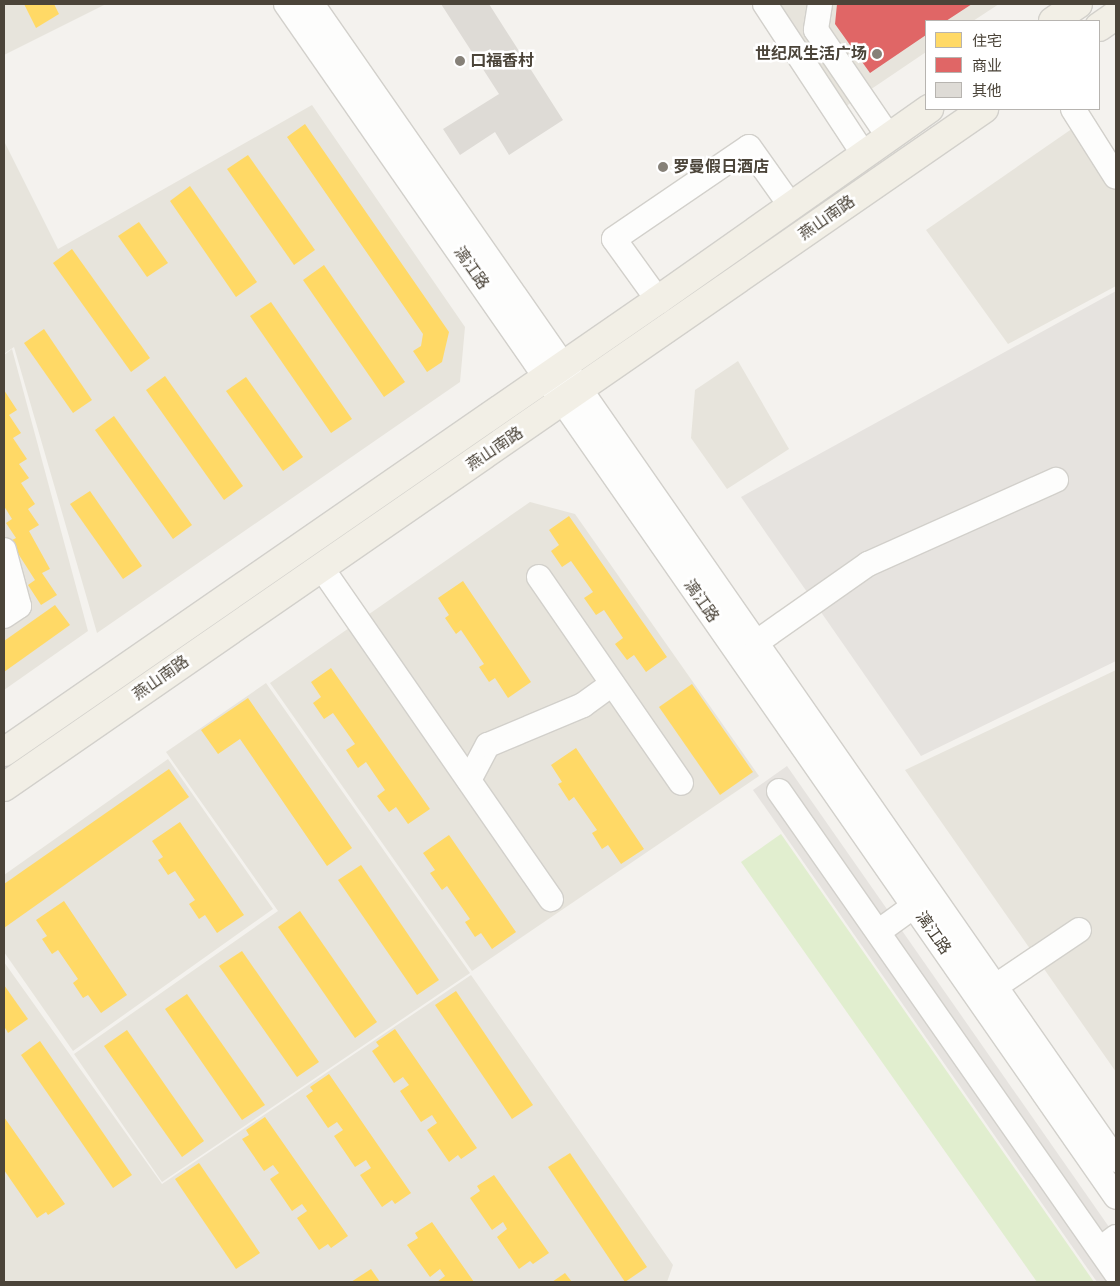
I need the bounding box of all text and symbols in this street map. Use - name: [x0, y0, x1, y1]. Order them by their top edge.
- legend: [925, 20, 1100, 110]
- text: 住宅: [972, 32, 1002, 50]
- place label: 世纪风生活广场: [755, 44, 867, 64]
- marker: 世纪风生活广场: [871, 48, 883, 60]
- place label: 口福香村: [470, 51, 534, 71]
- marker: 口福香村: [454, 55, 466, 67]
- text: 商业: [972, 57, 1002, 75]
- text: 其他: [972, 82, 1002, 100]
- place label: 罗曼假日酒店: [673, 157, 769, 177]
- marker: 罗曼假日酒店: [657, 161, 669, 173]
- street label: 燕山南路: [795, 192, 859, 244]
- street label: 漓江路: [449, 243, 493, 293]
- street label: 燕山南路: [463, 423, 527, 475]
- street label: 漓江路: [679, 576, 723, 626]
- street label: 燕山南路: [129, 652, 193, 704]
- street label: 漓江路: [911, 908, 955, 958]

